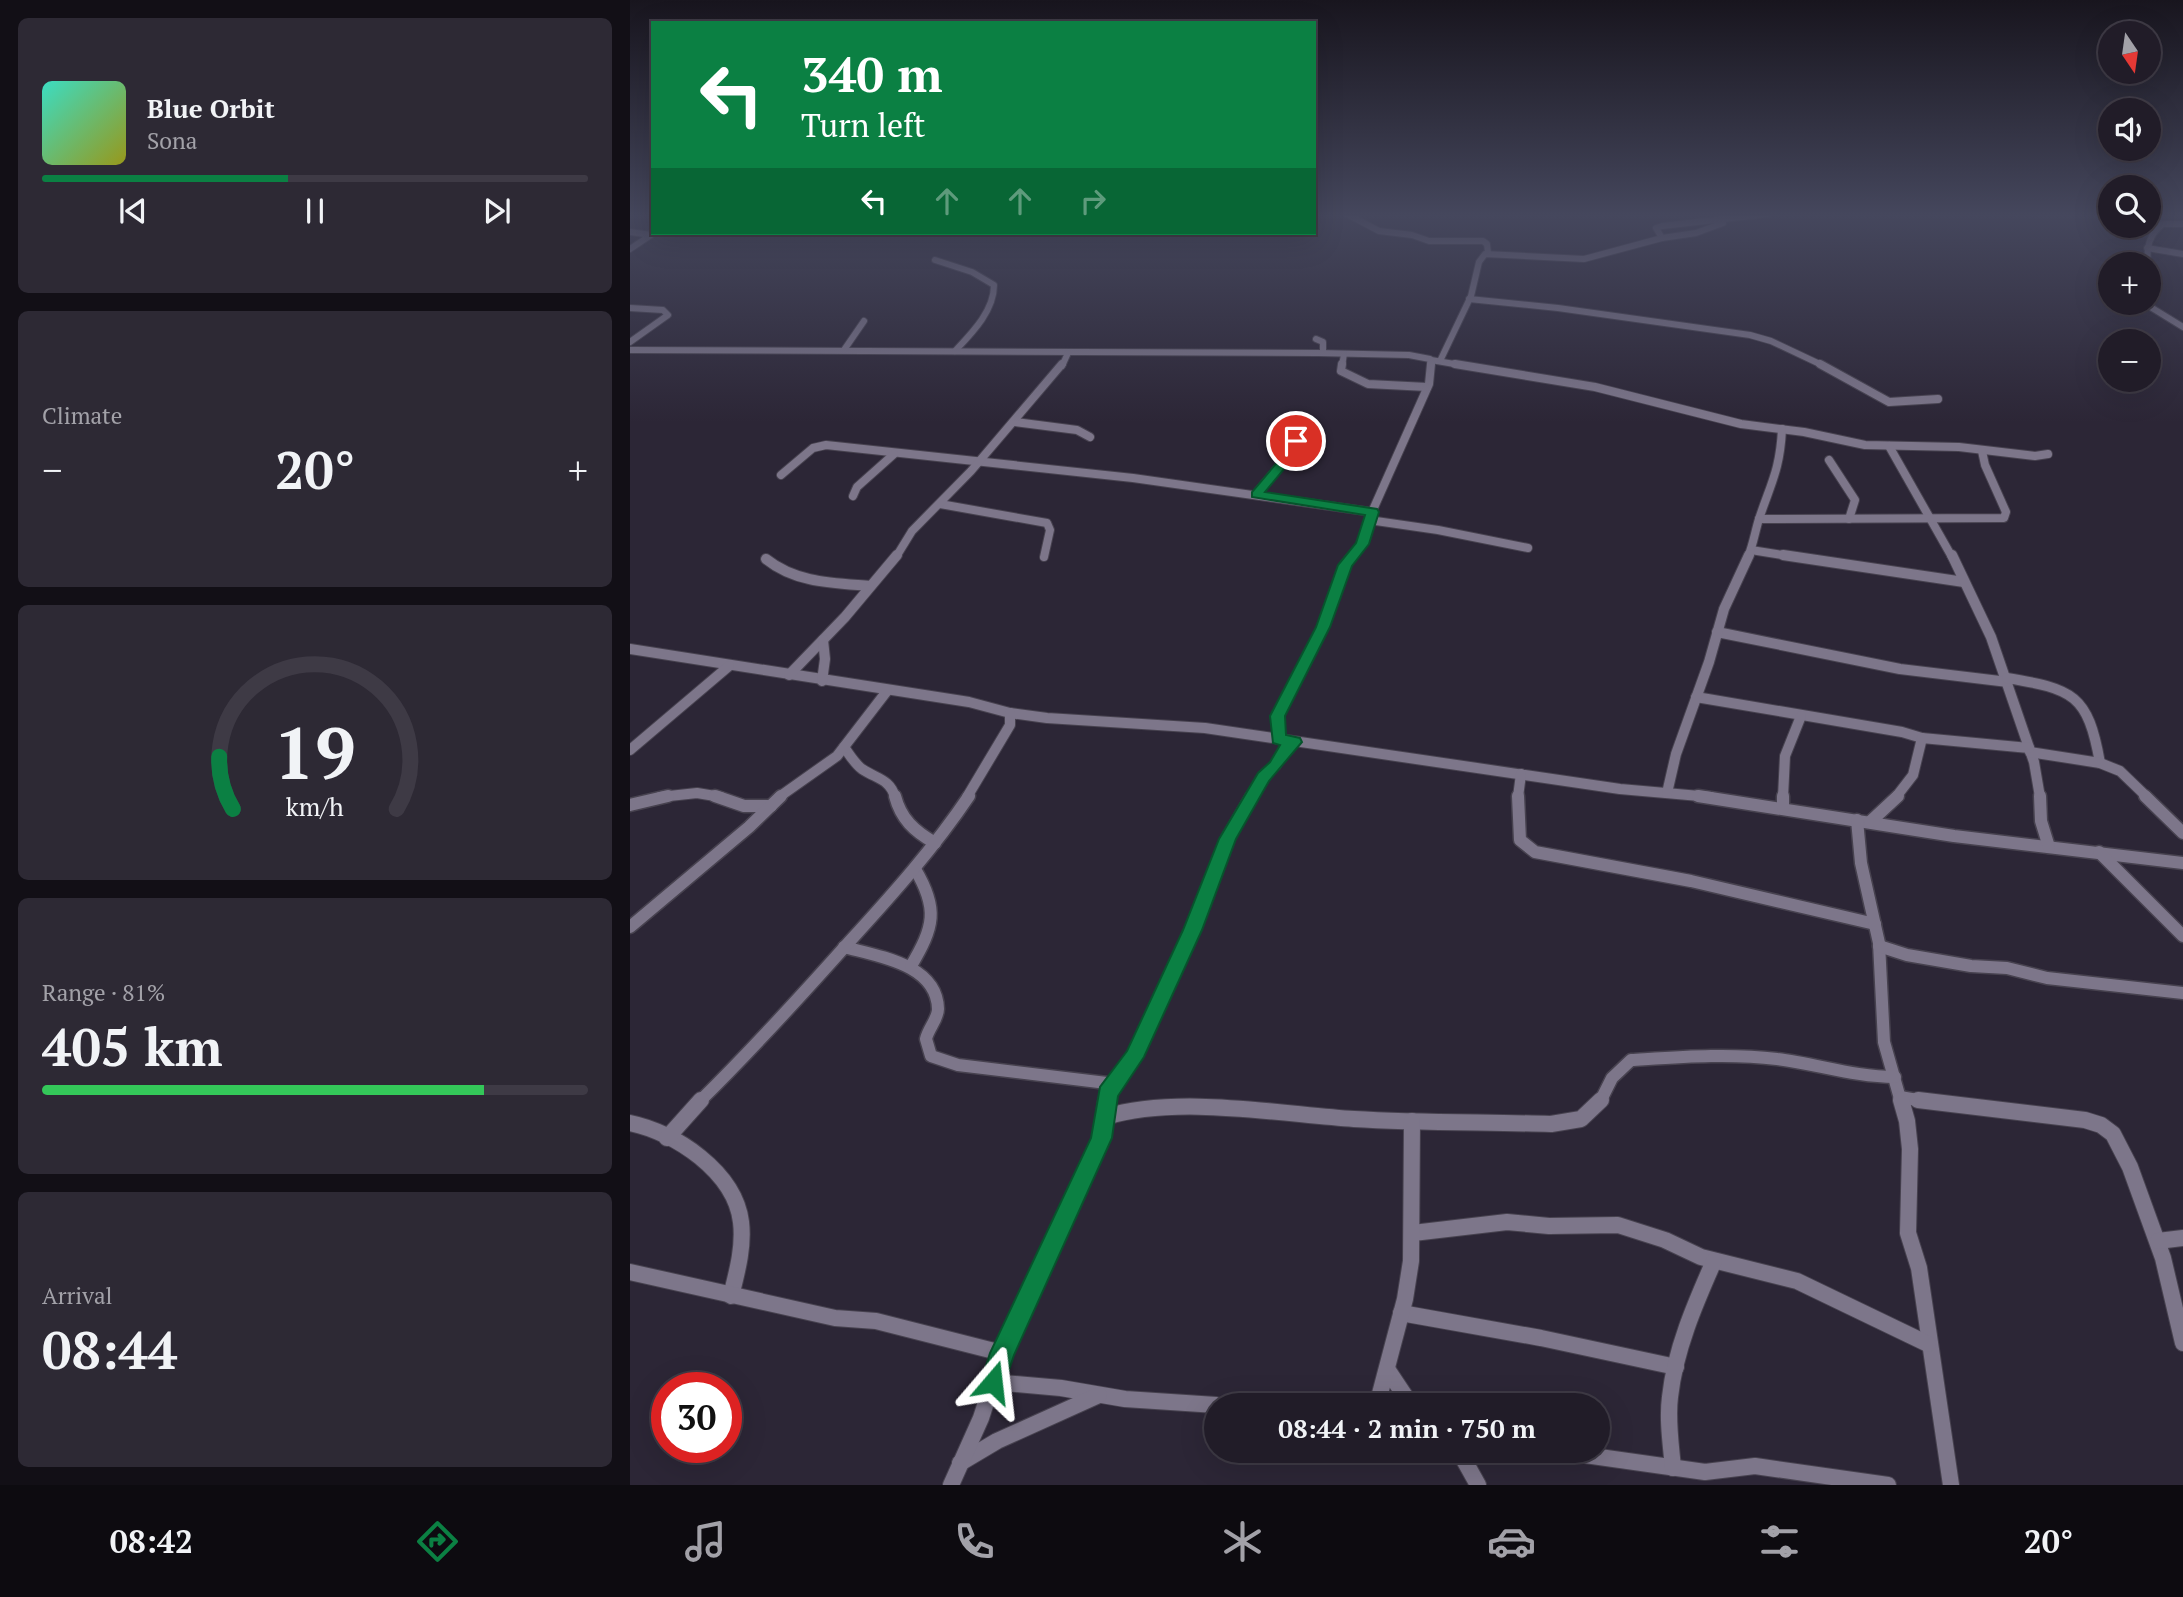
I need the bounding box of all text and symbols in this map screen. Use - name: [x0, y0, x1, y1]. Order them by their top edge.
- north arrow: [2098, 21, 2161, 84]
- map controls: [2098, 21, 2161, 392]
- text: 340 m: [801, 41, 943, 106]
- icon: left: [686, 49, 777, 140]
- text: Blue Orbit: [147, 91, 275, 125]
- button: sound: [2098, 98, 2161, 161]
- text: Turn left: [801, 104, 925, 146]
- text: Sona: [147, 125, 197, 156]
- button: search: [2098, 175, 2161, 238]
- icon: left: [855, 182, 893, 220]
- icon: ahead: [928, 182, 966, 220]
- icon: ahead: [1001, 182, 1039, 220]
- icon: right: [1074, 182, 1112, 220]
- icon: previous: [114, 192, 152, 230]
- icon: pause: [296, 192, 334, 230]
- icon: next: [478, 192, 516, 230]
- button: +: [2098, 252, 2161, 315]
- button: −: [2098, 329, 2161, 392]
- text: Climate: [42, 400, 122, 431]
- pin: [1266, 411, 1326, 471]
- icon: arrive: [1277, 422, 1315, 460]
- text: 20°: [275, 435, 355, 504]
- text: −: [42, 445, 62, 495]
- text: +: [568, 445, 588, 495]
- text: 19: [274, 703, 356, 800]
- text: km/h: [286, 789, 344, 822]
- text: Range · 81%: [42, 977, 165, 1008]
- text: 405 km: [42, 1012, 223, 1081]
- text: Arrival: [42, 1280, 113, 1311]
- text: 08:44: [42, 1315, 177, 1384]
- position arrow: [956, 1345, 1030, 1419]
- speed limit sign: 30: [651, 1372, 742, 1463]
- text: 08:44 · 2 min · 750 m: [1278, 1411, 1536, 1445]
- icon: directions: [413, 1517, 462, 1566]
- icon: music: [681, 1517, 730, 1566]
- icon: phone: [950, 1517, 999, 1566]
- icon: climate: [1218, 1517, 1267, 1566]
- icon: car: [1487, 1517, 1536, 1566]
- icon: filters: [1755, 1517, 1804, 1566]
- text: 08:42: [110, 1520, 193, 1562]
- text: 20°: [2024, 1520, 2073, 1562]

